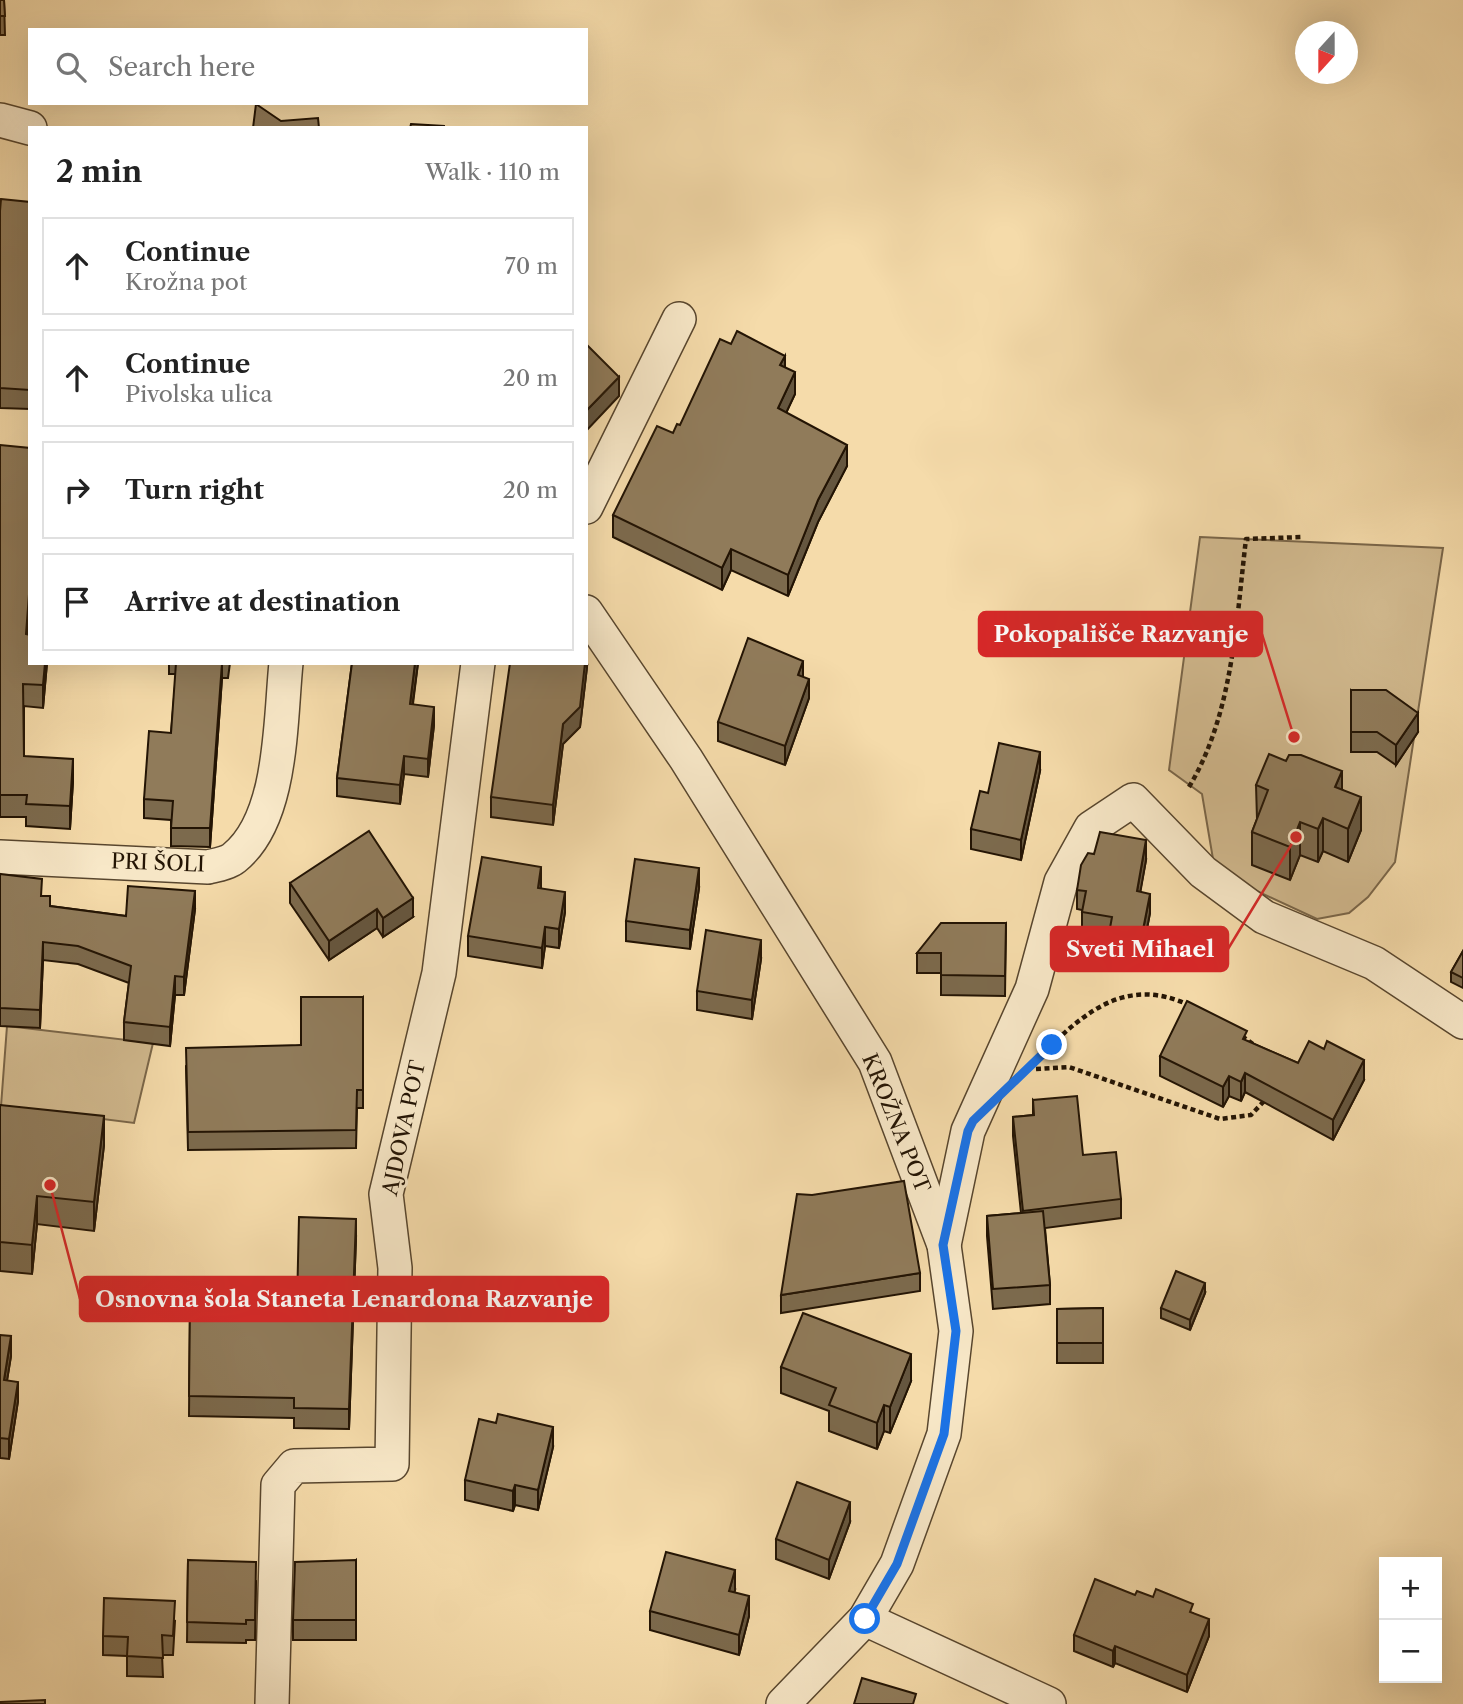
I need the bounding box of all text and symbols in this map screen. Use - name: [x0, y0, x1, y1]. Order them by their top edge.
- north arrow: [1295, 21, 1358, 84]
- search box: [28, 28, 588, 105]
- icon: search: [52, 48, 90, 86]
- text: Search here: [108, 51, 255, 83]
- text: 2 min: [56, 153, 142, 190]
- text: Walk · 110 m: [425, 158, 560, 186]
- text: Continue: [125, 236, 250, 268]
- icon: ahead: [58, 247, 96, 285]
- text: 70 m: [505, 252, 558, 280]
- text: Krožna pot: [125, 268, 247, 296]
- text: Continue: [125, 348, 250, 380]
- icon: ahead: [58, 359, 96, 397]
- text: 20 m: [503, 364, 558, 392]
- text: Pivolska ulica: [125, 380, 273, 408]
- icon: right: [58, 471, 96, 509]
- text: Turn right: [125, 474, 264, 506]
- text: 20 m: [503, 476, 558, 504]
- icon: arrive: [58, 583, 96, 621]
- text: Arrive at destination: [125, 586, 400, 618]
- callout: Pokopališče Razvanje: [979, 612, 1262, 656]
- text: Pokopališče Razvanje: [994, 620, 1249, 648]
- street label: PRI ŠOLI: [111, 848, 205, 877]
- callout: Sveti Mihael: [1051, 927, 1228, 971]
- text: Sveti Mihael: [1066, 935, 1214, 963]
- route end: [1036, 1029, 1067, 1060]
- street label: KROŽNA POT: [857, 1050, 936, 1196]
- street label: AJDOVA POT: [377, 1058, 430, 1199]
- callout: Osnovna šola Staneta Lenardona Razvanje: [80, 1277, 608, 1321]
- text: Osnovna šola Staneta Lenardona Razvanje: [95, 1285, 593, 1313]
- map controls: [1379, 1557, 1442, 1683]
- button: +: [1379, 1557, 1442, 1620]
- route start: [849, 1603, 880, 1634]
- button: −: [1379, 1620, 1442, 1683]

